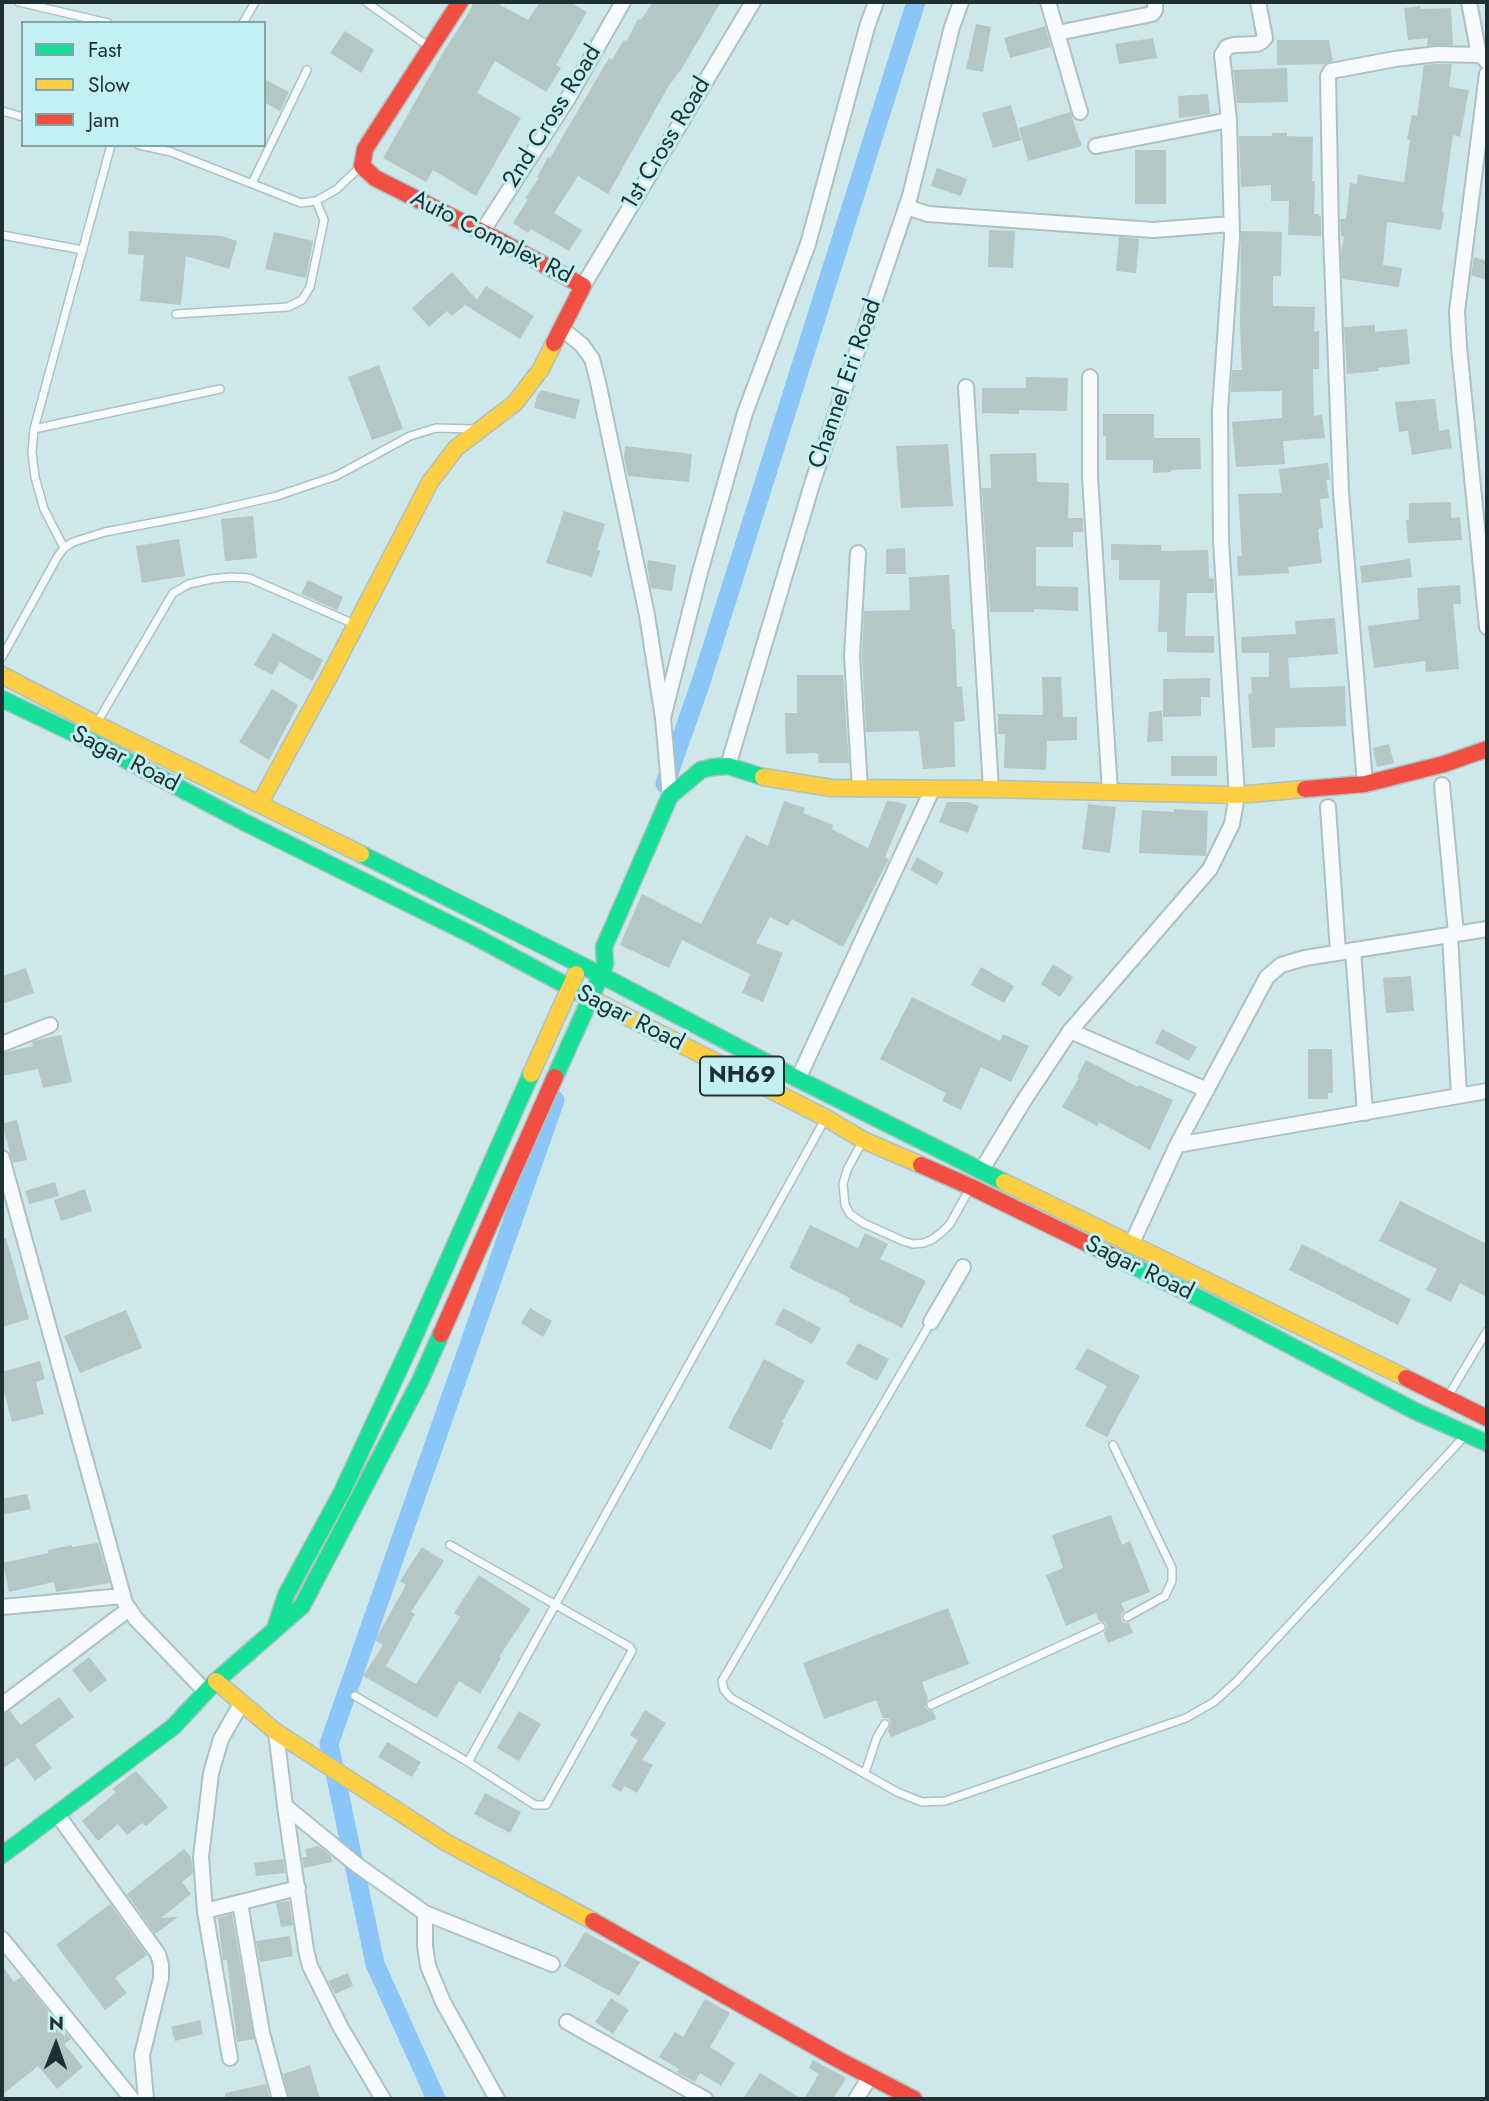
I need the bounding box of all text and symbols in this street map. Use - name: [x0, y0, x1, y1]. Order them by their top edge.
- legend: [21, 21, 266, 147]
- text: Fast: [88, 35, 121, 65]
- street label: 2nd Cross Road: [498, 40, 608, 194]
- text: Slow: [88, 70, 130, 100]
- street label: 1st Cross Road: [616, 73, 718, 215]
- text: Jam: [88, 105, 120, 135]
- street label: Auto Complex Rd: [405, 185, 577, 291]
- street label: Channel Eri Road: [803, 295, 889, 473]
- street label: Sagar Road: [66, 721, 184, 799]
- street label: Sagar Road: [571, 980, 689, 1058]
- road number: NH69: [700, 1056, 784, 1096]
- street label: Sagar Road: [1080, 1230, 1198, 1308]
- north arrow: [21, 2010, 91, 2080]
- text: N: [49, 2010, 64, 2037]

